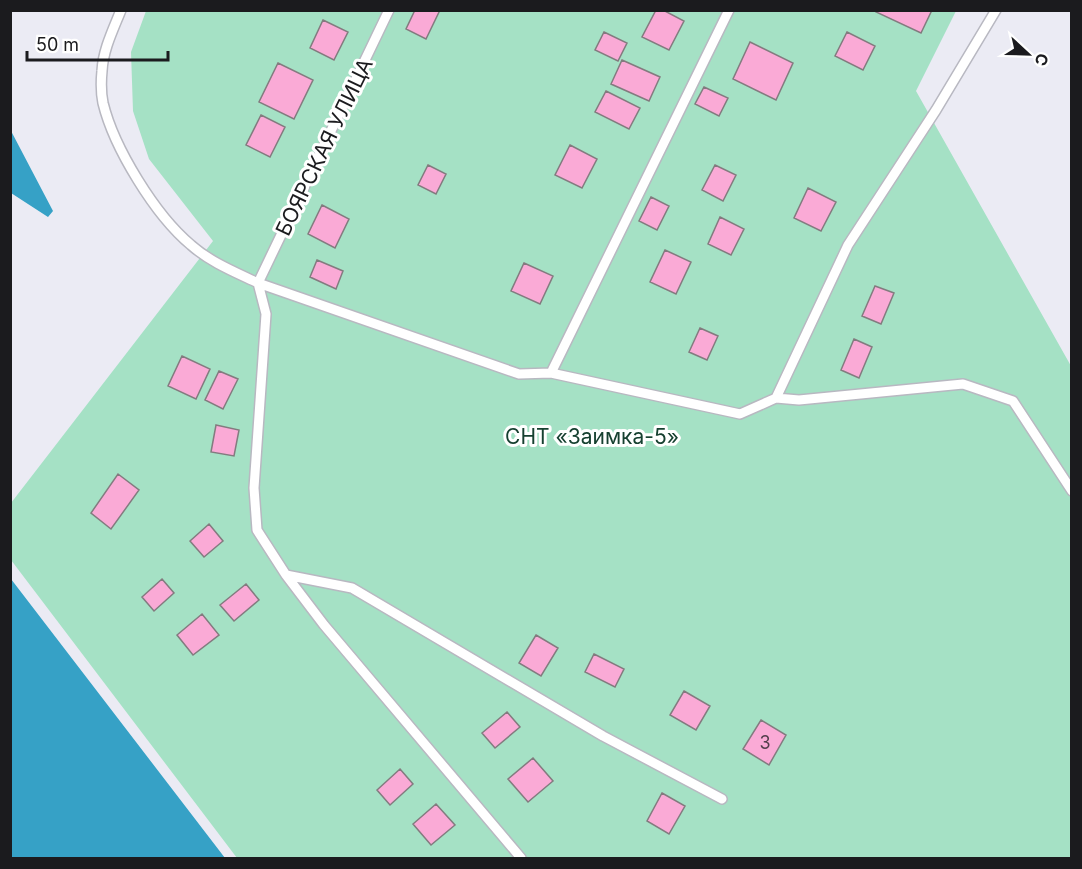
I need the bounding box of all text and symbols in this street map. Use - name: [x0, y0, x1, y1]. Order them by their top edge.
- scale bar: [27, 24, 168, 62]
- north arrow: [998, 24, 1058, 84]
- text: 50 m: [36, 34, 79, 55]
- text: С: [1030, 50, 1053, 69]
- street label: БОЯРСКАЯ УЛИЦА: [270, 54, 378, 240]
- park label: СНТ «Заимка-5»: [505, 424, 679, 449]
- house number: 3: [759, 732, 771, 753]

